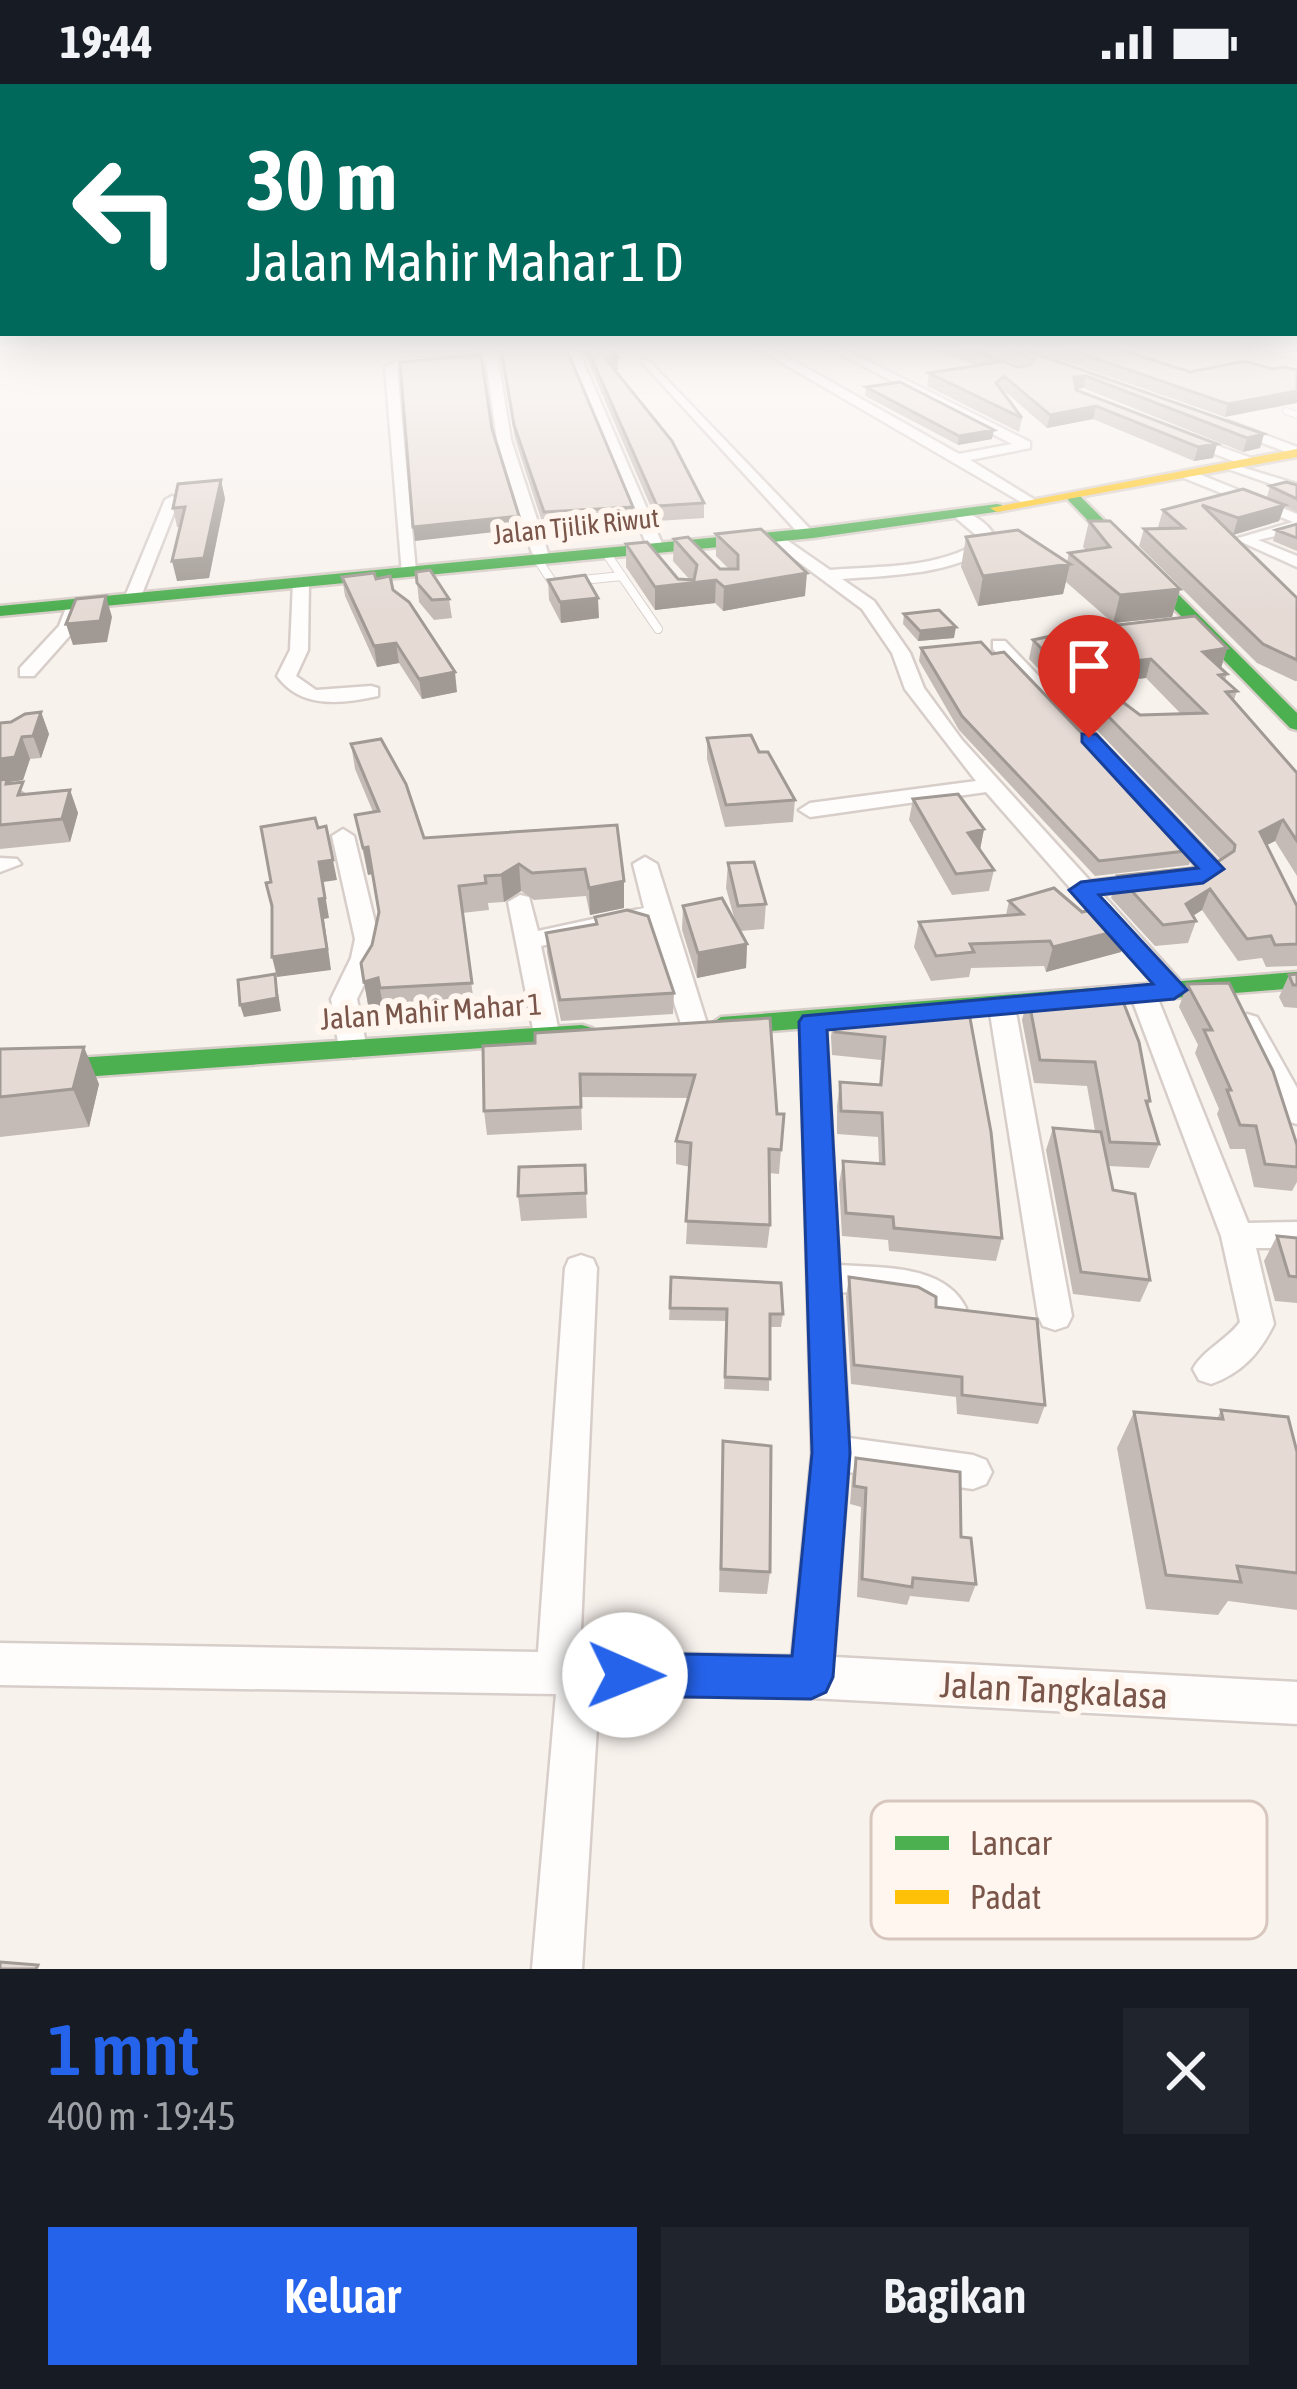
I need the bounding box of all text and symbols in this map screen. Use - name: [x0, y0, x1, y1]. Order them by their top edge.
- text: 19:44: [60, 16, 153, 68]
- icon: left: [48, 132, 204, 288]
- text: 30 m: [246, 132, 397, 228]
- text: Jalan Mahir Mahar 1 D: [246, 231, 684, 292]
- street label: Jalan Tjilik Riwut: [491, 502, 661, 550]
- pin: [1038, 615, 1140, 738]
- icon: arrive: [1056, 633, 1122, 699]
- street label: Jalan Mahir Mahar 1: [319, 986, 543, 1036]
- position arrow: [562, 1612, 688, 1738]
- street label: Jalan Tangkalasa: [939, 1663, 1169, 1717]
- legend: [871, 1801, 1267, 1939]
- text: Lancar: [970, 1824, 1053, 1862]
- text: Padat: [970, 1878, 1041, 1916]
- text: 1 mnt: [48, 2008, 199, 2090]
- button: close: [1123, 2008, 1249, 2134]
- text: 400 m · 19:45: [48, 2094, 236, 2138]
- button: Keluar: [48, 2227, 637, 2365]
- button: Bagikan: [661, 2227, 1249, 2365]

